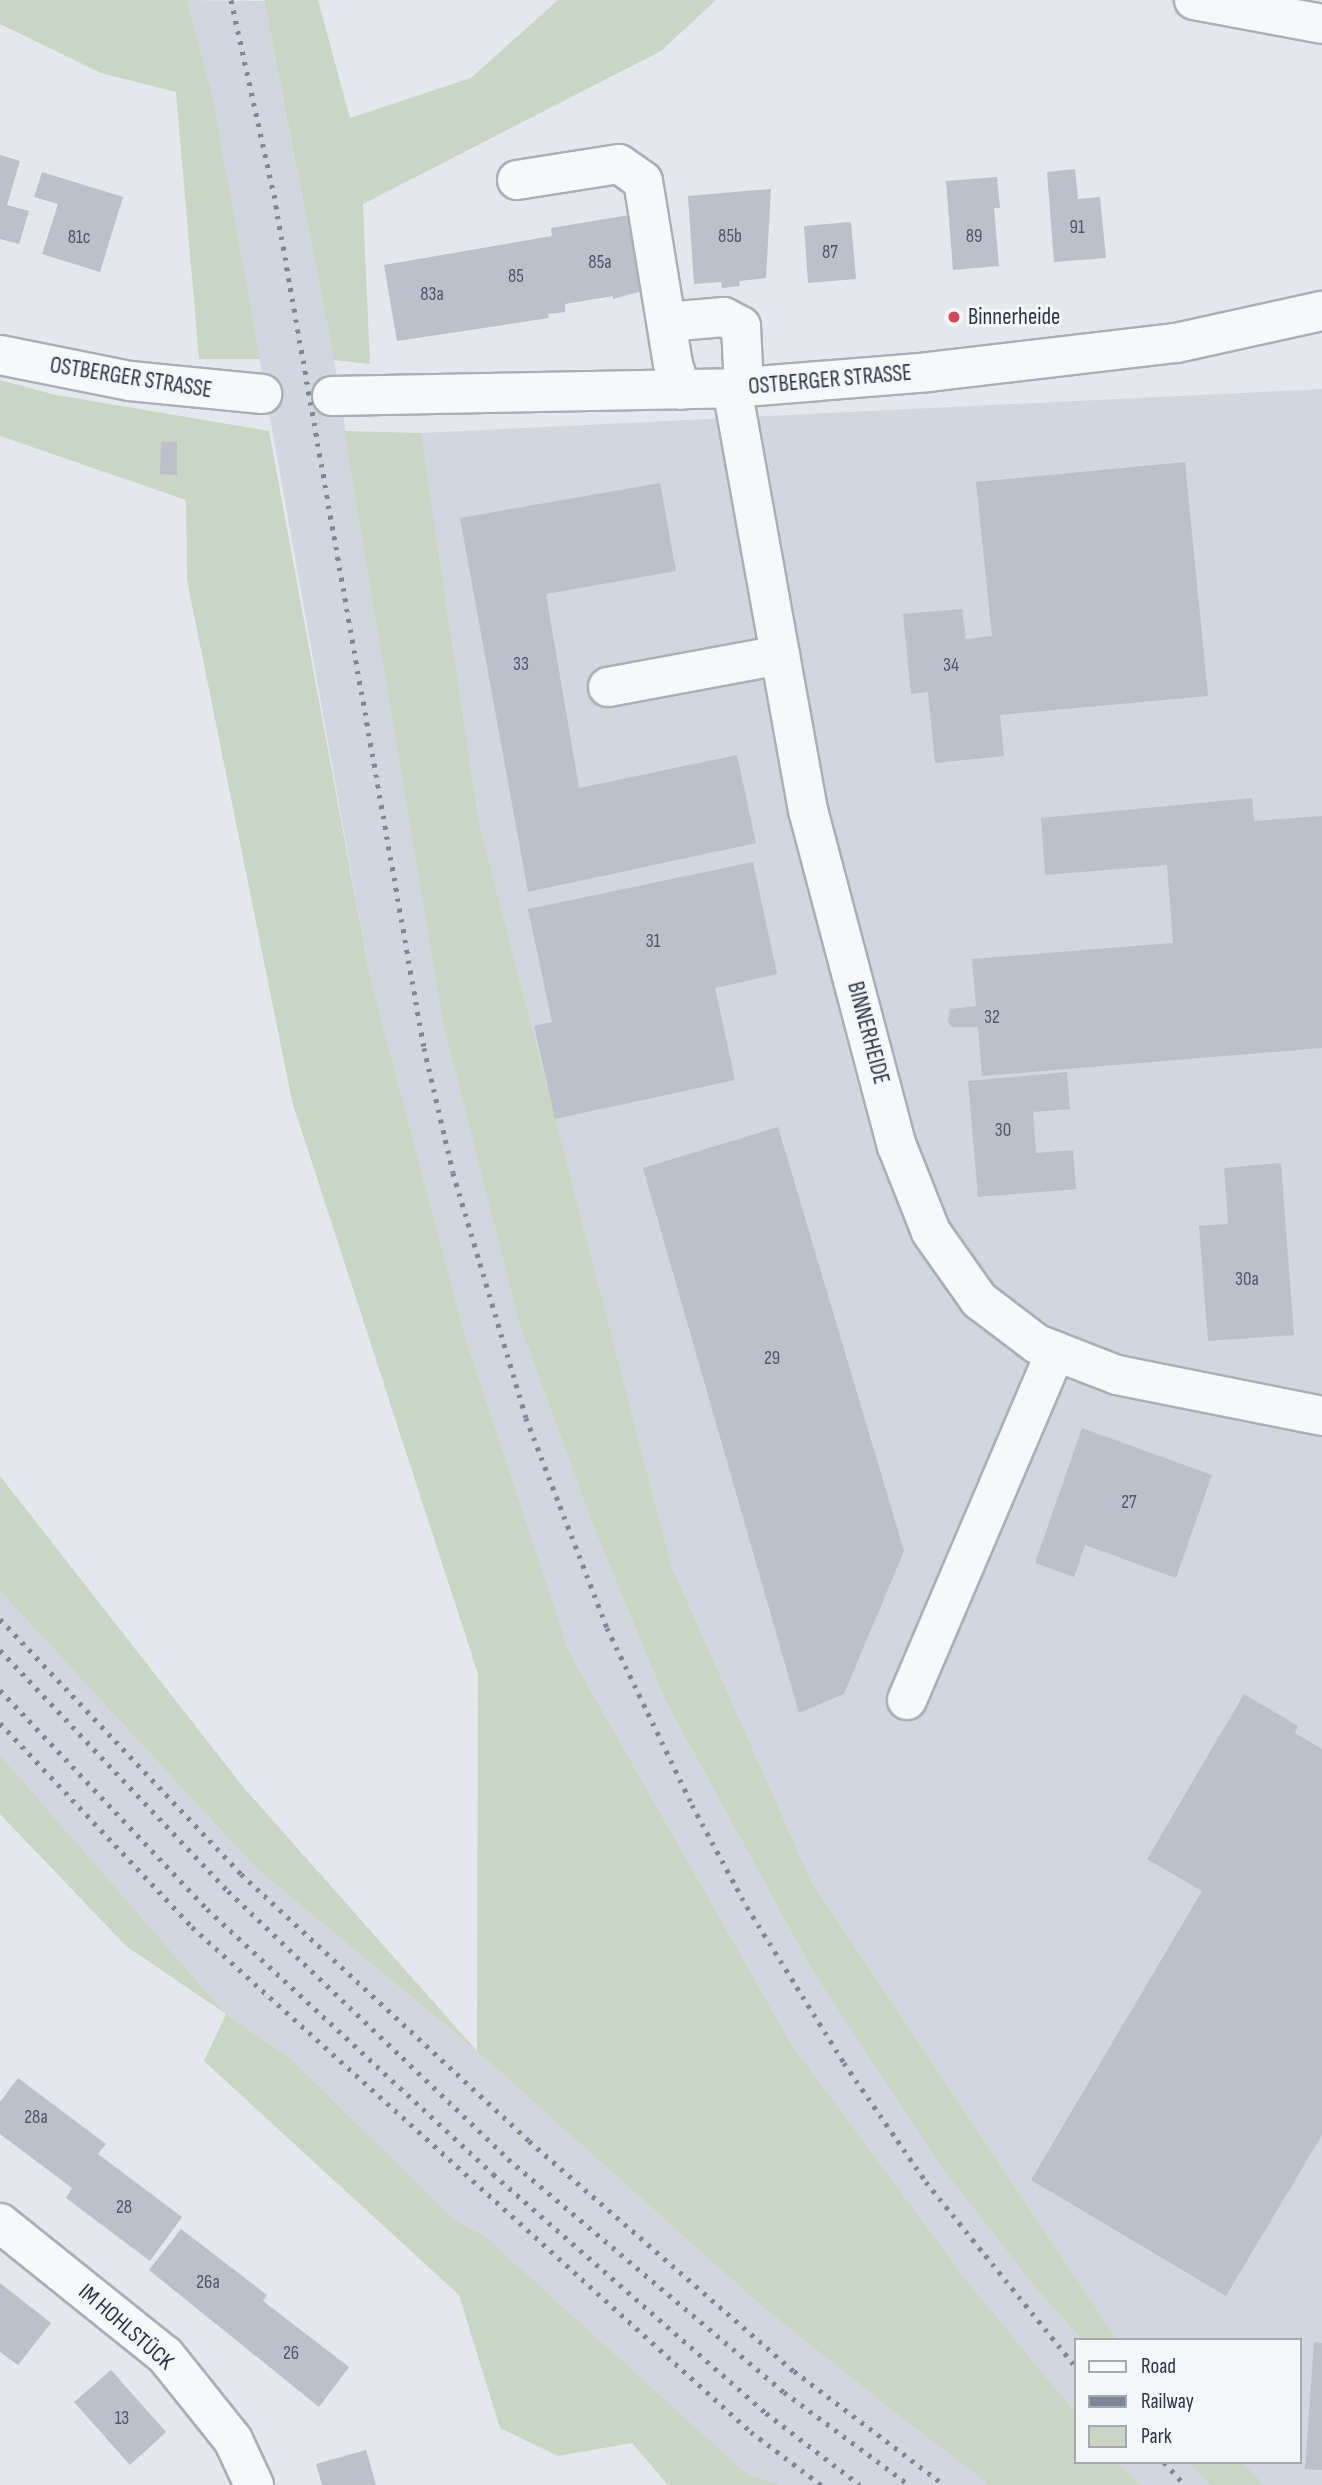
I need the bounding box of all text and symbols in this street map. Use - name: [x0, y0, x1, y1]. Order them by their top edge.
- house number: 91: [1069, 217, 1085, 239]
- house number: 85b: [718, 226, 742, 248]
- house number: 89: [966, 226, 982, 248]
- house number: 81c: [68, 227, 90, 249]
- house number: 87: [822, 242, 838, 264]
- house number: 85a: [588, 252, 612, 274]
- house number: 85: [508, 266, 524, 288]
- house number: 83a: [420, 284, 444, 306]
- place label: Binnerheide: [968, 303, 1060, 331]
- marker: Binnerheide: [946, 309, 962, 325]
- street label: OSTBERGER STRASSE: [48, 352, 214, 404]
- street label: OSTBERGER STRASSE: [747, 359, 913, 401]
- house number: 33: [513, 654, 529, 676]
- house number: 34: [943, 655, 959, 677]
- house number: 31: [646, 931, 660, 953]
- street label: BINNERHEIDE: [841, 979, 895, 1087]
- house number: 32: [984, 1007, 1000, 1029]
- house number: 30: [995, 1120, 1011, 1142]
- house number: 30a: [1235, 1269, 1259, 1291]
- house number: 29: [764, 1348, 780, 1370]
- house number: 27: [1121, 1492, 1137, 1514]
- house number: 28a: [24, 2107, 48, 2129]
- house number: 28: [116, 2197, 132, 2219]
- house number: 26a: [196, 2272, 220, 2294]
- street label: IM HOHLSTÜCK: [73, 2278, 179, 2376]
- legend: [1074, 2338, 1301, 2464]
- house number: 26: [283, 2343, 299, 2365]
- text: Road: [1141, 2354, 1176, 2379]
- text: Railway: [1141, 2389, 1194, 2414]
- house number: 13: [115, 2408, 129, 2430]
- text: Park: [1141, 2424, 1172, 2449]

